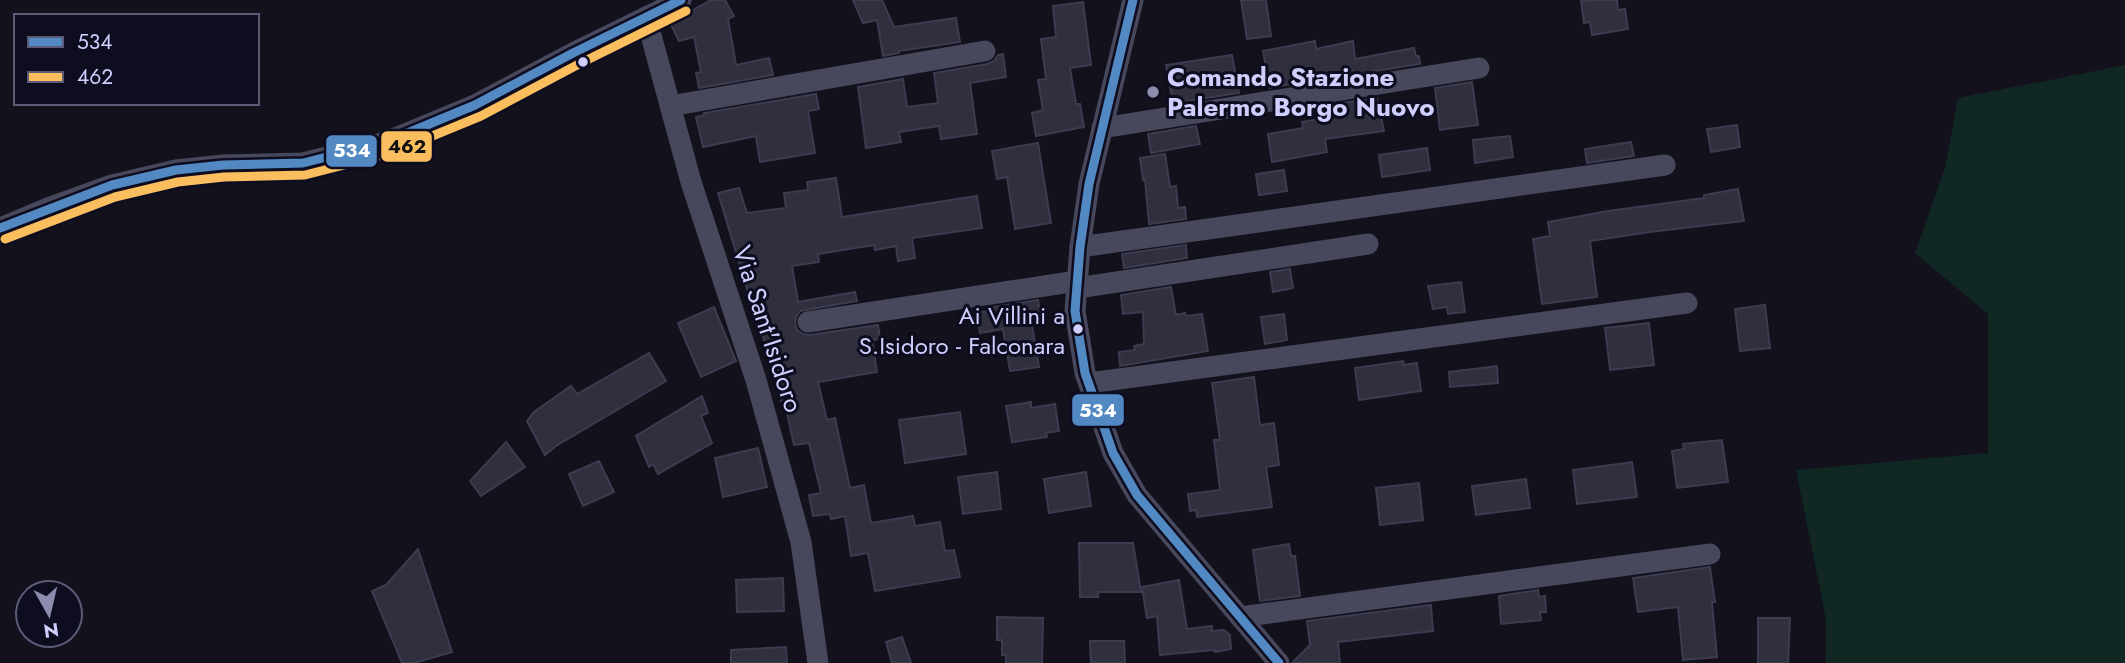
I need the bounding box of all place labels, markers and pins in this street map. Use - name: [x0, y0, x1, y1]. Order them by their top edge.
- unlabelled marker: [576, 55, 590, 69]
- place label: Comando Stazione Palermo Borgo Nuovo: [1167, 58, 1435, 126]
- marker: Comando Stazione Palermo Borgo Nuovo: [1145, 84, 1161, 100]
- place label: Ai Villini a S.Isidoro - Falconara: [859, 298, 1065, 363]
- marker: Ai Villini a S.Isidoro - Falconara: [1071, 322, 1085, 336]

